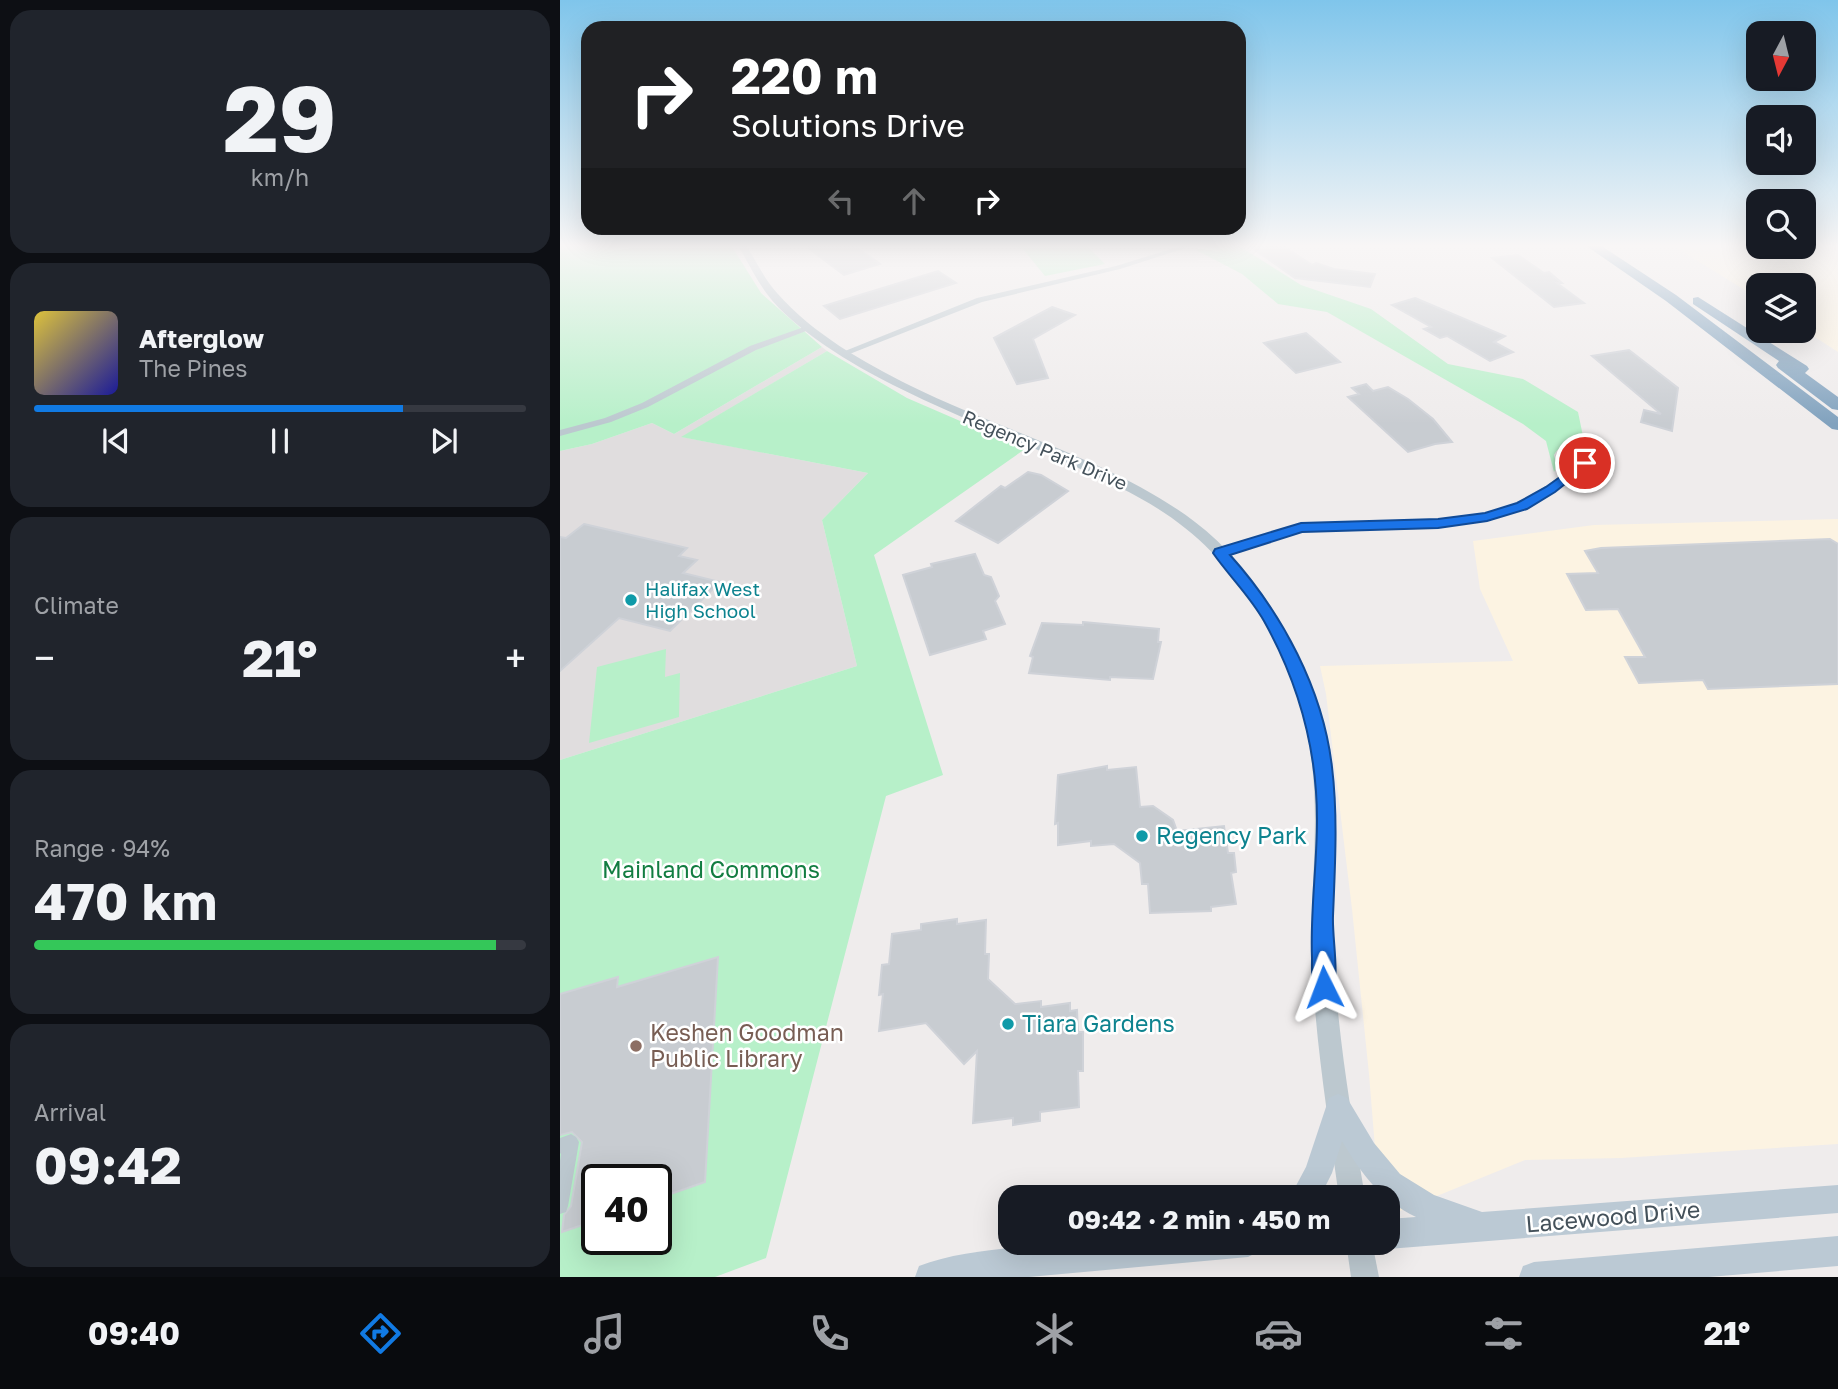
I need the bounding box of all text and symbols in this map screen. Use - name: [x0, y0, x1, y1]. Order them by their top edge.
- north arrow: [1746, 21, 1816, 91]
- map controls: [1746, 21, 1816, 343]
- text: 220 m: [731, 46, 878, 105]
- icon: right: [616, 49, 707, 140]
- text: 29: [223, 63, 337, 172]
- button: sound: [1746, 105, 1816, 175]
- text: Solutions Drive: [731, 106, 965, 144]
- text: km/h: [251, 163, 309, 191]
- icon: left: [822, 182, 860, 220]
- icon: ahead: [895, 182, 933, 220]
- icon: right: [968, 182, 1006, 220]
- button: search: [1746, 189, 1816, 259]
- button: layers: [1746, 273, 1816, 343]
- text: Afterglow: [139, 323, 264, 354]
- text: The Pines: [139, 354, 247, 382]
- street label: Regency Park Drive: [959, 404, 1131, 495]
- icon: previous: [97, 422, 135, 460]
- icon: pause: [261, 422, 299, 460]
- icon: next: [425, 422, 463, 460]
- pin: [1555, 433, 1615, 493]
- icon: arrive: [1566, 444, 1604, 482]
- place label: Halifax West High School: [645, 577, 760, 622]
- text: Climate: [34, 591, 119, 619]
- marker: Halifax West High School: [623, 592, 639, 608]
- text: 21°: [242, 626, 318, 688]
- text: −: [34, 635, 55, 680]
- text: +: [505, 635, 526, 680]
- place label: Regency Park: [1156, 821, 1307, 849]
- marker: Regency Park: [1134, 828, 1150, 844]
- text: Range · 94%: [34, 834, 170, 862]
- park label: Mainland Commons: [602, 855, 820, 883]
- text: 470 km: [34, 869, 217, 931]
- position arrow: [1287, 950, 1361, 1024]
- place label: Tiara Gardens: [1022, 1009, 1175, 1037]
- marker: Tiara Gardens: [1000, 1016, 1016, 1032]
- place label: Keshen Goodman Public Library: [650, 1018, 844, 1072]
- marker: Keshen Goodman Public Library: [628, 1038, 644, 1054]
- text: Arrival: [34, 1098, 106, 1126]
- text: 09:42: [34, 1133, 182, 1195]
- speed limit sign: 40: [581, 1164, 672, 1255]
- street label: Lacewood Drive: [1525, 1194, 1701, 1238]
- text: 09:42 · 2 min · 450 m: [1068, 1204, 1330, 1235]
- icon: directions: [356, 1309, 405, 1358]
- icon: music: [580, 1309, 629, 1358]
- icon: phone: [805, 1309, 854, 1358]
- icon: climate: [1030, 1309, 1079, 1358]
- icon: car: [1254, 1309, 1303, 1358]
- icon: filters: [1479, 1309, 1528, 1358]
- text: 09:40: [88, 1314, 180, 1352]
- text: 21°: [1704, 1314, 1750, 1352]

